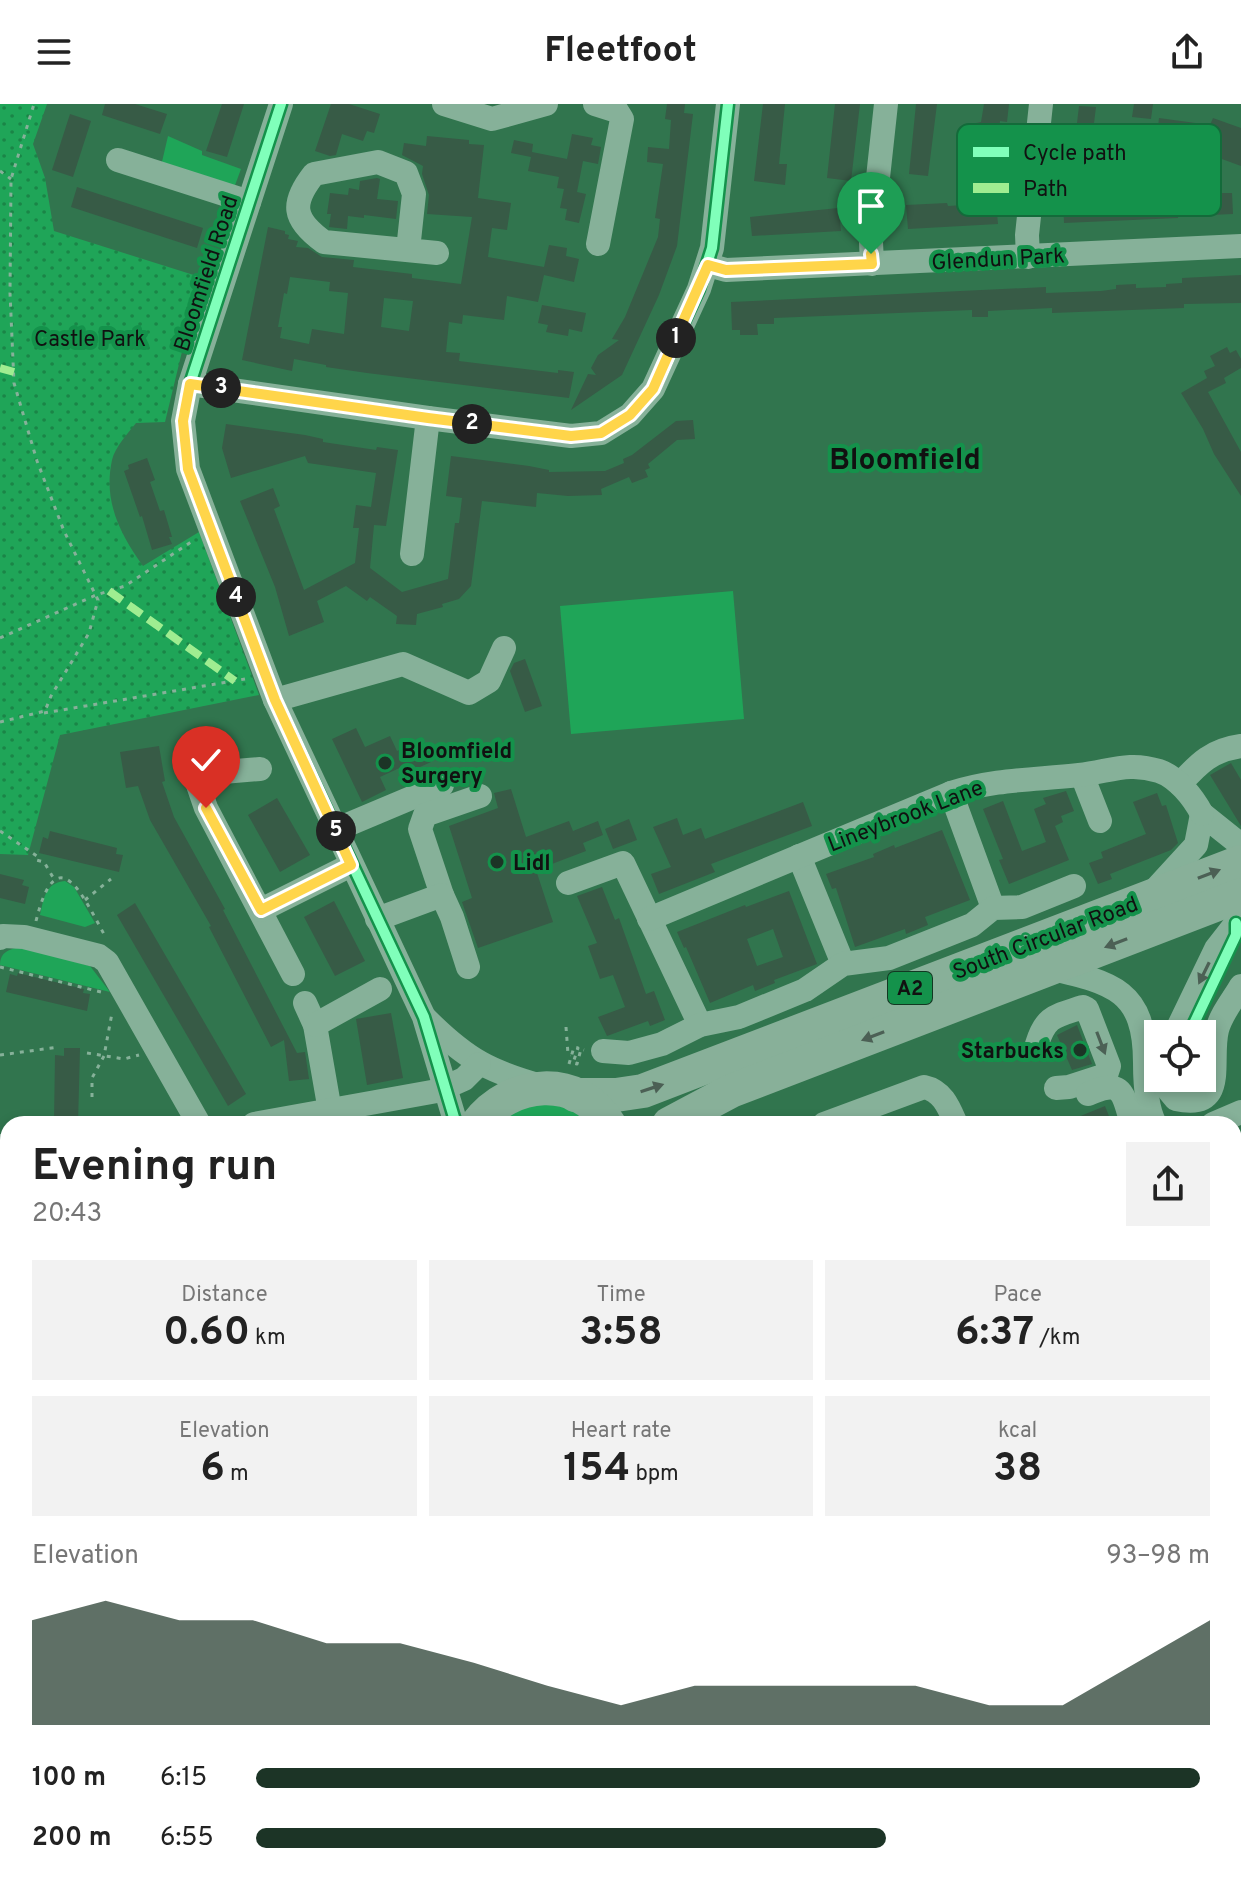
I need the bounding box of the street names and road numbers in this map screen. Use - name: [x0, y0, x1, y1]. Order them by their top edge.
- street label: Bloomfield Road: [169, 192, 245, 355]
- street label: Glendun Park: [931, 244, 1066, 277]
- street label: Lineybrook Lane: [824, 775, 987, 859]
- street label: South Circular Road: [949, 892, 1142, 987]
- road number: A2: [888, 972, 932, 1004]

